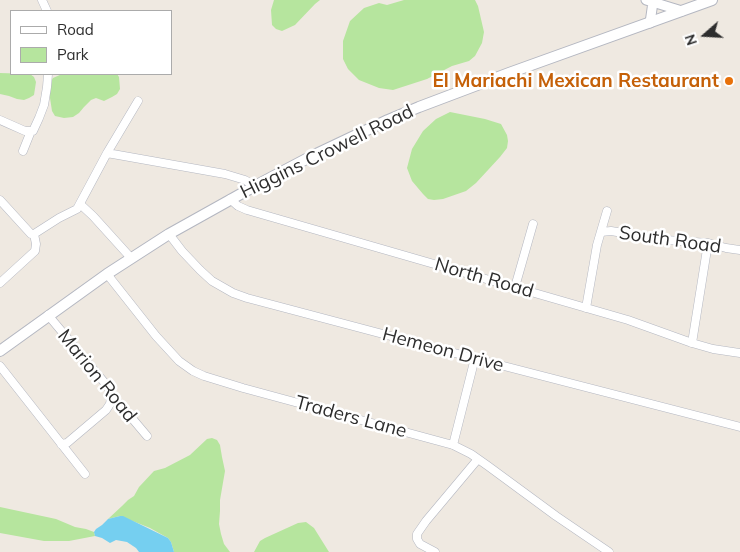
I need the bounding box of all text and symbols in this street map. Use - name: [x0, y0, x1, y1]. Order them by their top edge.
- legend: [10, 10, 172, 75]
- north arrow: [680, 10, 730, 60]
- text: Road: [57, 20, 94, 39]
- text: N: [681, 32, 701, 48]
- text: Park: [57, 45, 89, 64]
- place label: El Mariachi Mexican Restaurant: [433, 70, 719, 92]
- marker: El Mariachi Mexican Restaurant: [723, 75, 735, 87]
- street label: Higgins Crowell Road: [237, 100, 417, 204]
- street label: South Road: [617, 222, 723, 258]
- street label: North Road: [432, 253, 536, 303]
- street label: Hemeon Drive: [380, 323, 506, 377]
- street label: Marion Road: [53, 325, 141, 427]
- street label: Traders Lane: [293, 391, 409, 443]

